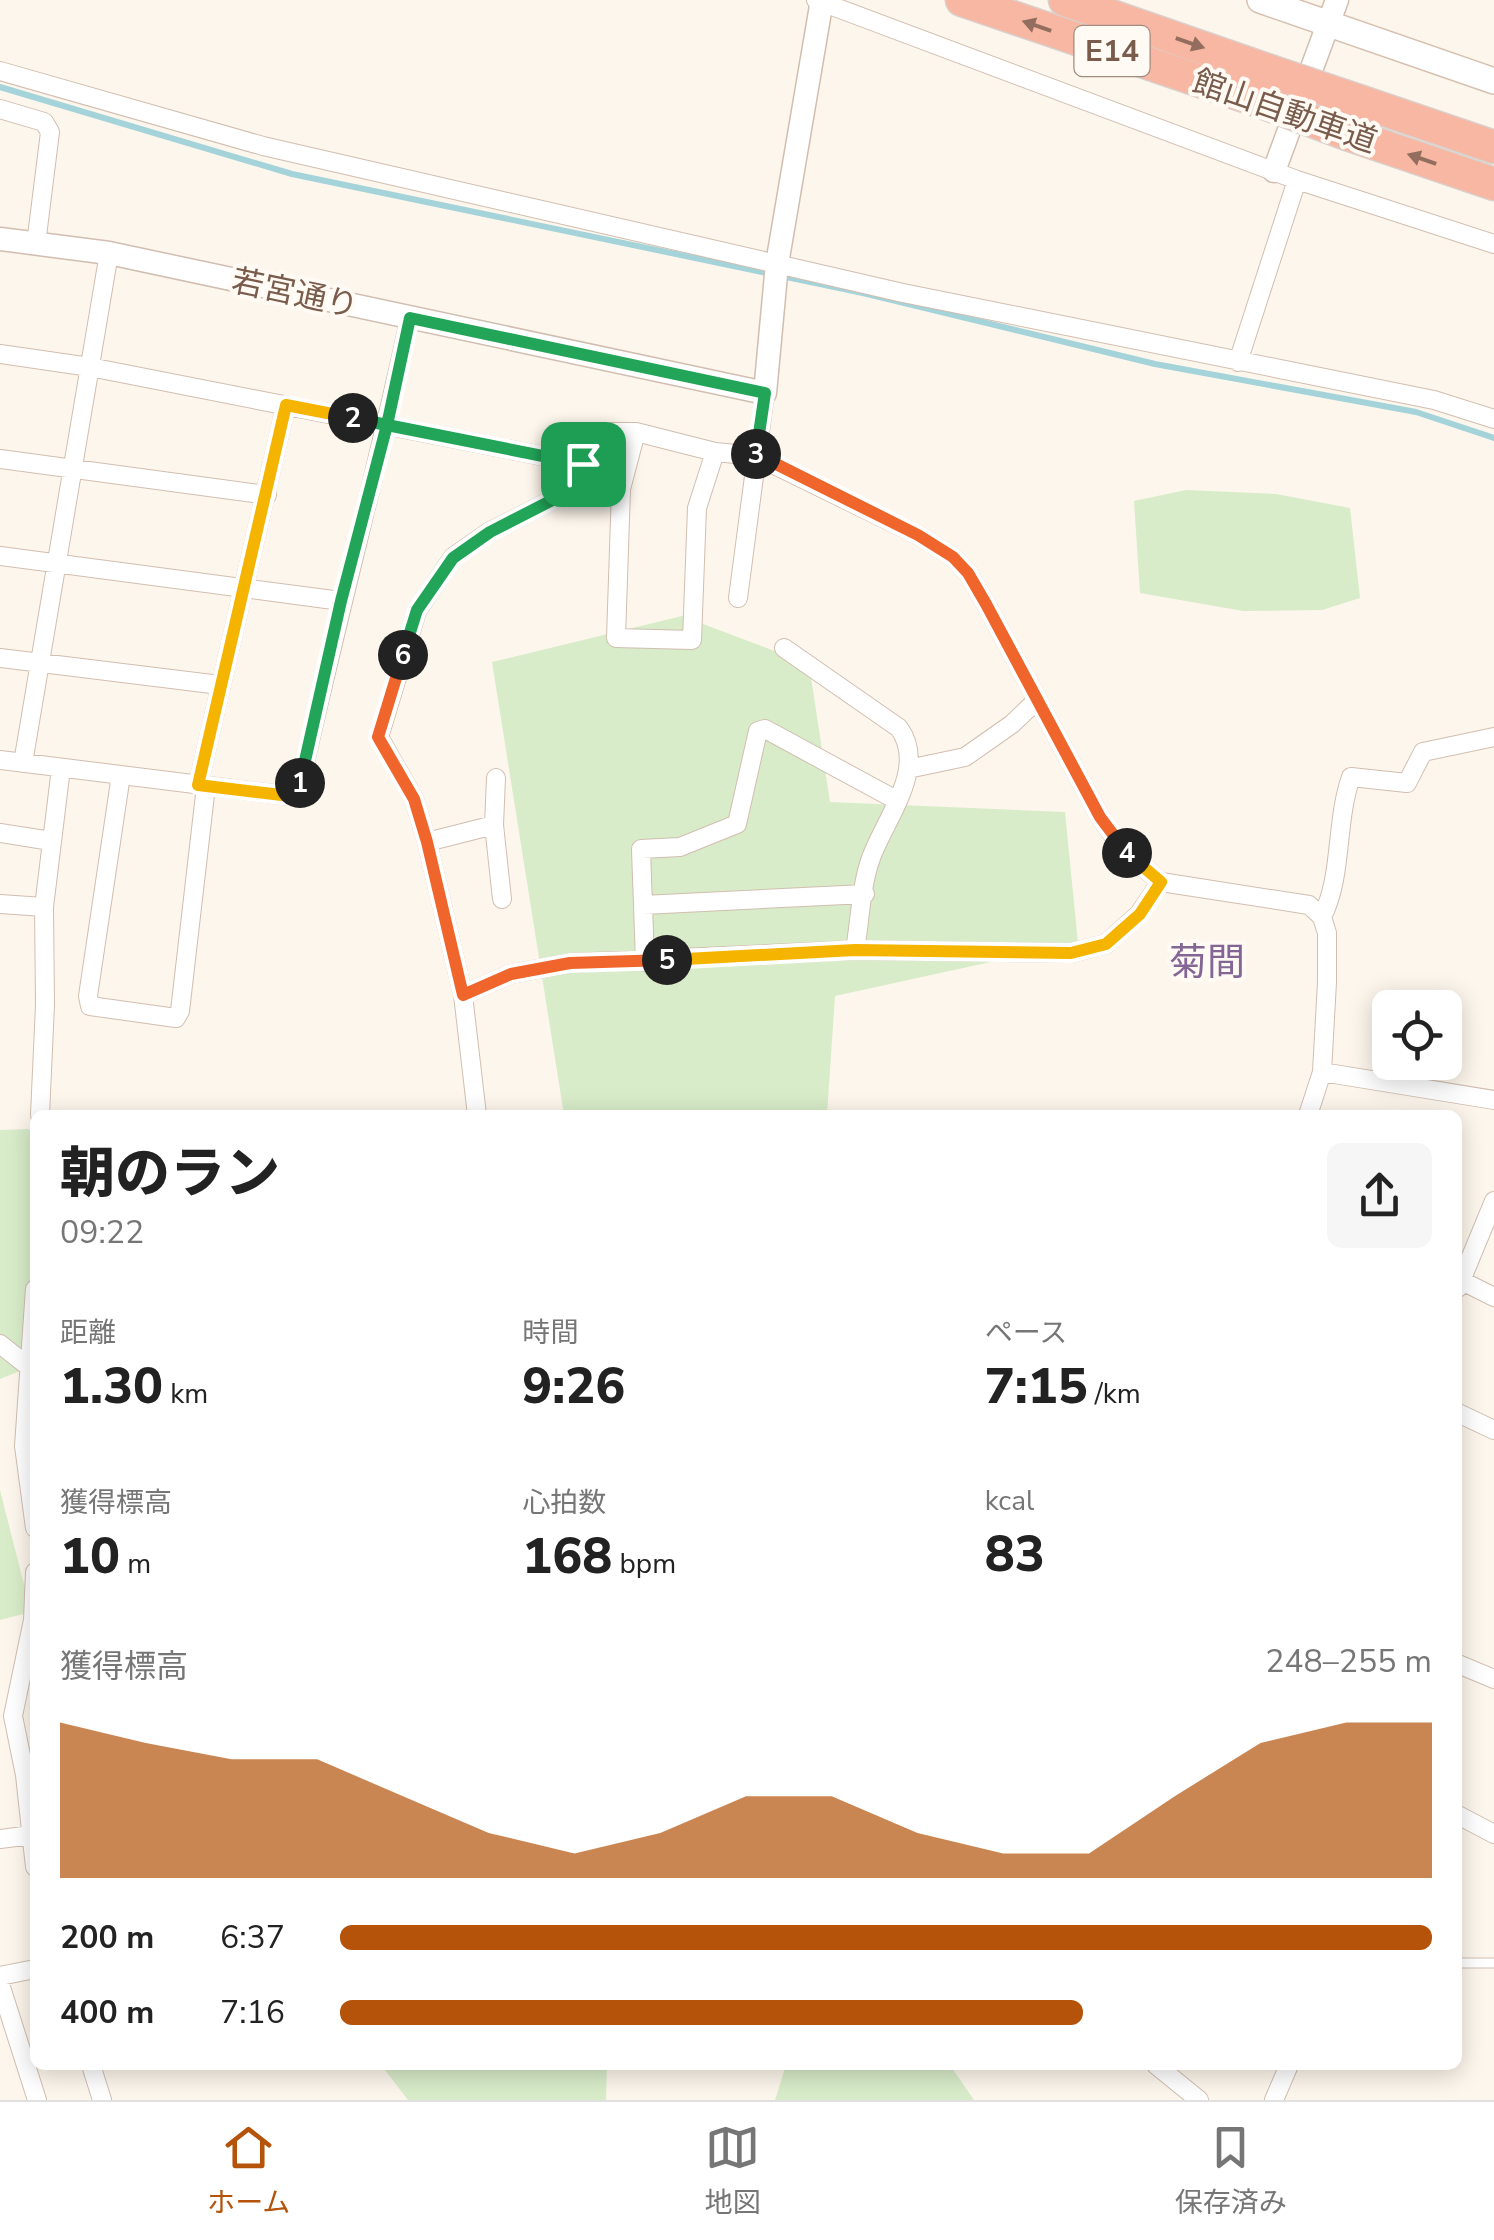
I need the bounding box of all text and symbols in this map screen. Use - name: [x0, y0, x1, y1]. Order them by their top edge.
- one-way arrow: [1022, 17, 1052, 32]
- road number: E14: [1074, 26, 1150, 76]
- one-way arrow: [1176, 37, 1206, 52]
- street label: 館山自動車道: [1187, 60, 1383, 163]
- one-way arrow: [1407, 151, 1437, 166]
- street label: 若宮通り: [228, 259, 362, 328]
- pin: 2: [328, 393, 378, 443]
- text: 2: [345, 399, 361, 437]
- pin: [541, 422, 626, 507]
- pin: 3: [731, 429, 781, 479]
- text: 3: [748, 435, 764, 473]
- icon: arrive: [556, 437, 611, 492]
- pin: 6: [378, 630, 428, 680]
- text: 6: [395, 636, 411, 674]
- pin: 1: [275, 758, 325, 808]
- text: 1: [292, 764, 308, 802]
- pin: 4: [1102, 828, 1152, 878]
- text: 4: [1119, 834, 1135, 872]
- pin: 5: [642, 935, 692, 985]
- district label: 菊間: [1169, 937, 1245, 988]
- text: 5: [659, 941, 675, 979]
- map controls: [1372, 990, 1462, 1080]
- button: locate: [1372, 990, 1462, 1080]
- text: 朝のラン: [60, 1136, 280, 1211]
- button: share: [1327, 1143, 1432, 1248]
- text: 09:22: [60, 1211, 144, 1254]
- text: 距離: [60, 1314, 116, 1352]
- text: 時間: [522, 1314, 578, 1352]
- text: ペース: [985, 1314, 1067, 1352]
- text: 1.30: [60, 1352, 163, 1421]
- text: 9:26: [522, 1352, 625, 1421]
- text: 7:15: [985, 1352, 1088, 1421]
- text: km: [163, 1375, 208, 1413]
- text: /km: [1088, 1375, 1141, 1413]
- text: kcal: [985, 1482, 1034, 1520]
- text: 獲得標高: [60, 1484, 172, 1522]
- text: 心拍数: [522, 1484, 606, 1522]
- text: 83: [985, 1520, 1045, 1589]
- text: 10: [60, 1522, 120, 1591]
- text: 168: [522, 1522, 612, 1591]
- text: m: [120, 1545, 151, 1583]
- text: bpm: [612, 1545, 676, 1583]
- text: 248–255 m: [1265, 1640, 1432, 1683]
- text: 獲得標高: [60, 1645, 188, 1688]
- text: 200 m: [60, 1916, 154, 1959]
- text: 6:37: [220, 1916, 285, 1959]
- text: 400 m: [60, 1991, 154, 2034]
- text: 7:16: [220, 1991, 285, 2034]
- tab: ホーム: [207, 2120, 290, 2222]
- tab: 地図: [705, 2120, 761, 2222]
- tab: 保存済み: [1175, 2120, 1287, 2222]

